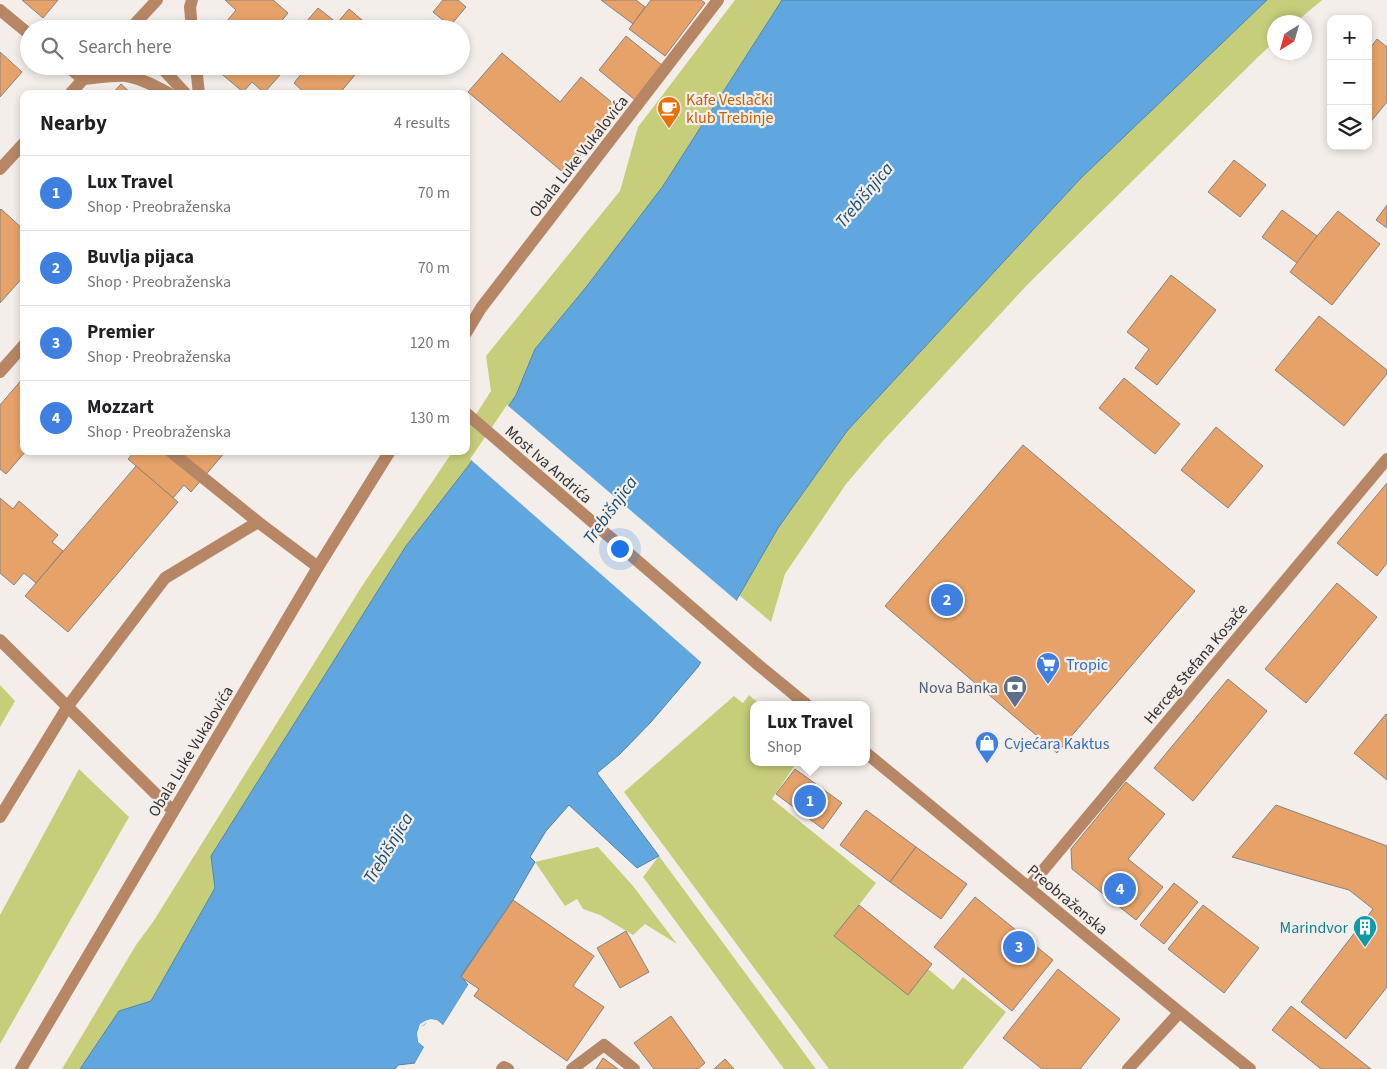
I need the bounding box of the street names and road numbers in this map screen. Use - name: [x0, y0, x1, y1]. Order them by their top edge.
- street label: Obala Luke Vukalovića: [524, 91, 633, 222]
- street label: Most Iva Andrića: [500, 421, 597, 509]
- street label: Herceg Stefana Kosače: [1139, 599, 1253, 729]
- street label: Obala Luke Vukalovića: [143, 682, 239, 821]
- street label: Preobraženska: [1022, 860, 1112, 940]

